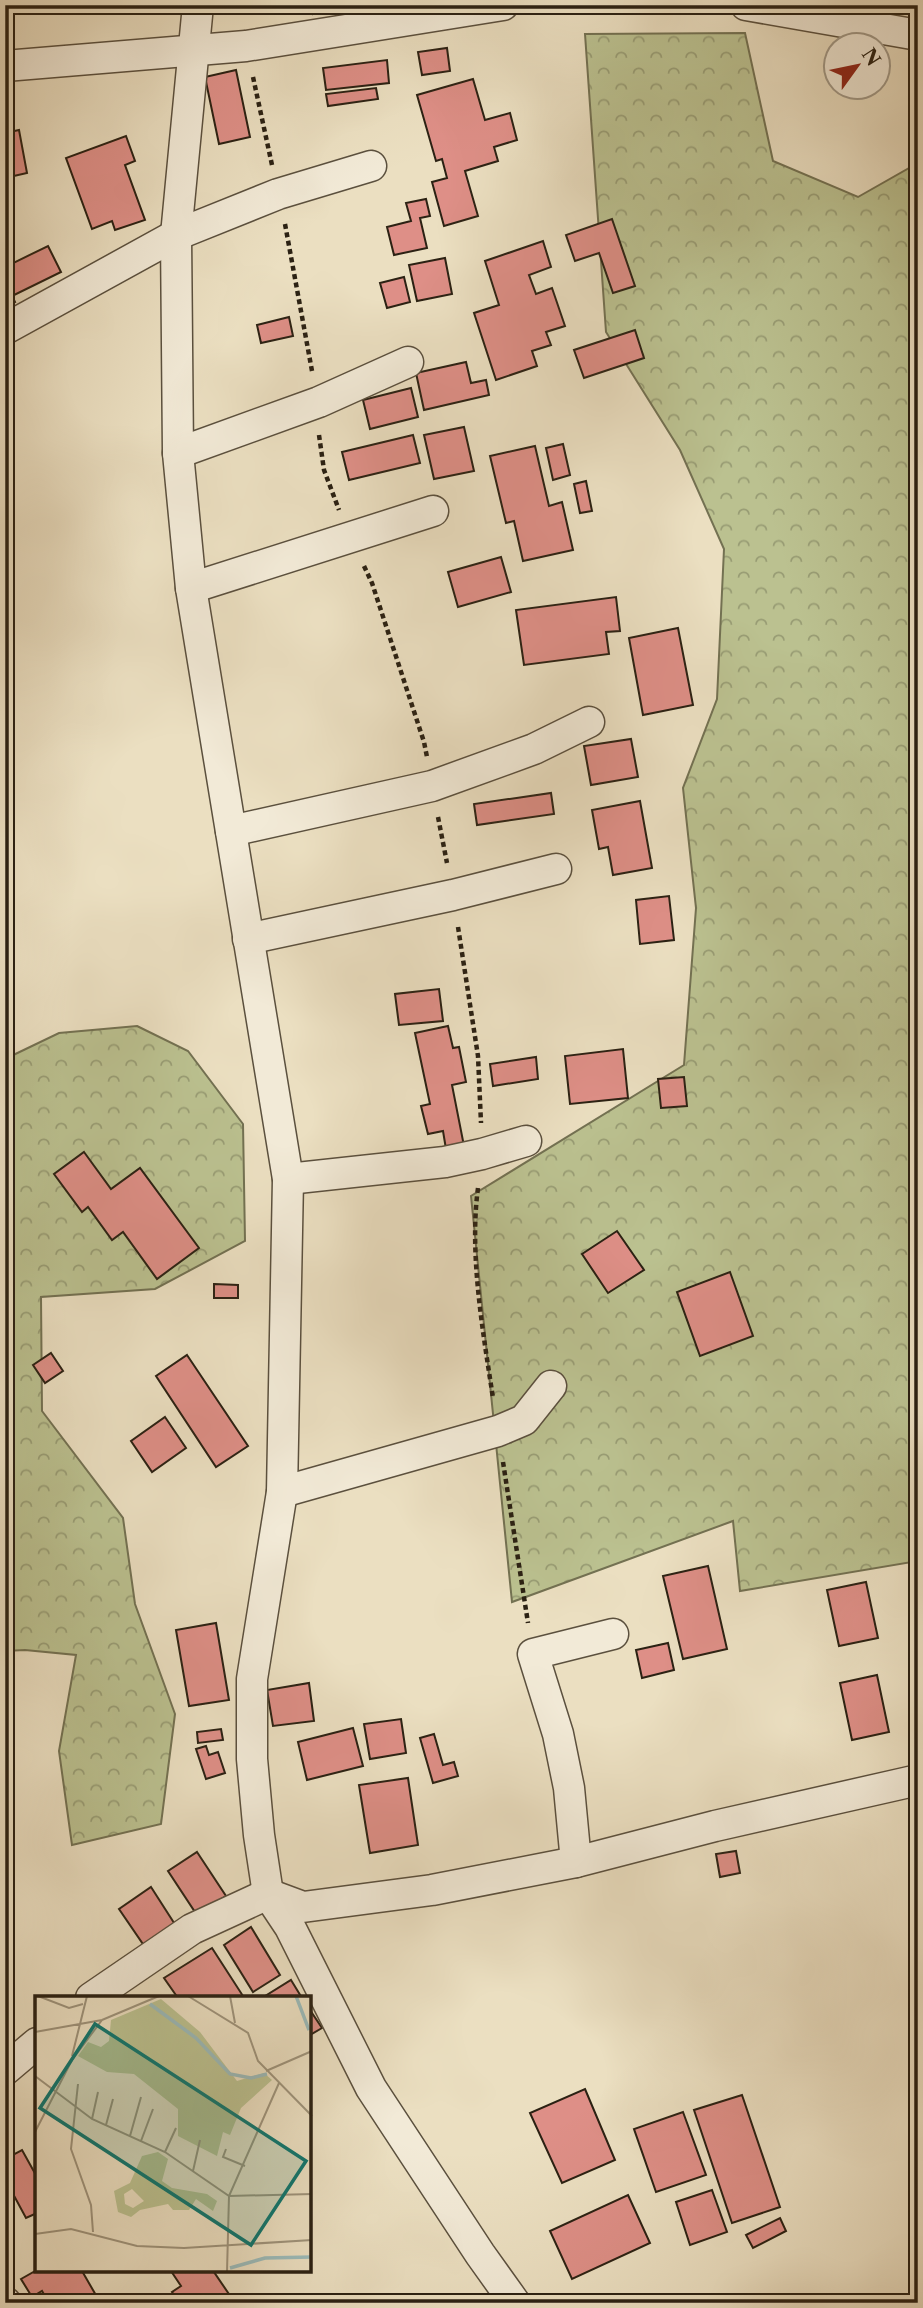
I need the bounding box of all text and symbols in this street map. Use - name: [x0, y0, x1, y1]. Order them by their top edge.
- north arrow: [822, 32, 892, 102]
- text: N: [857, 44, 885, 70]
- inset map: [35, 1996, 312, 2273]

